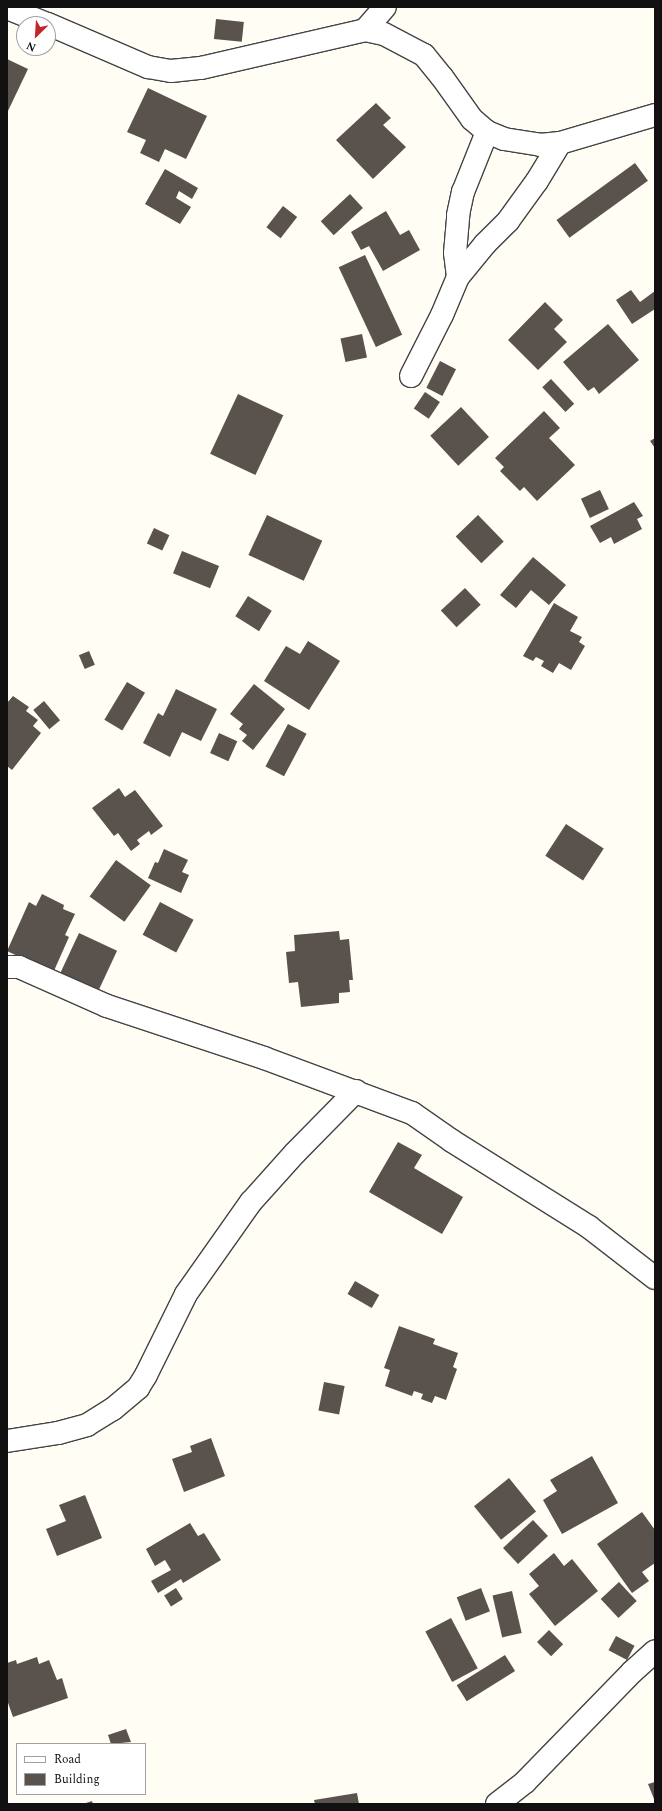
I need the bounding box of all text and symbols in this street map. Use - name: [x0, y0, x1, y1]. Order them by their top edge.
- north arrow: [16, 16, 56, 56]
- text: N: [23, 37, 39, 56]
- legend: [16, 1743, 146, 1795]
- text: Road: [54, 1750, 81, 1769]
- text: Building: [54, 1770, 100, 1789]

